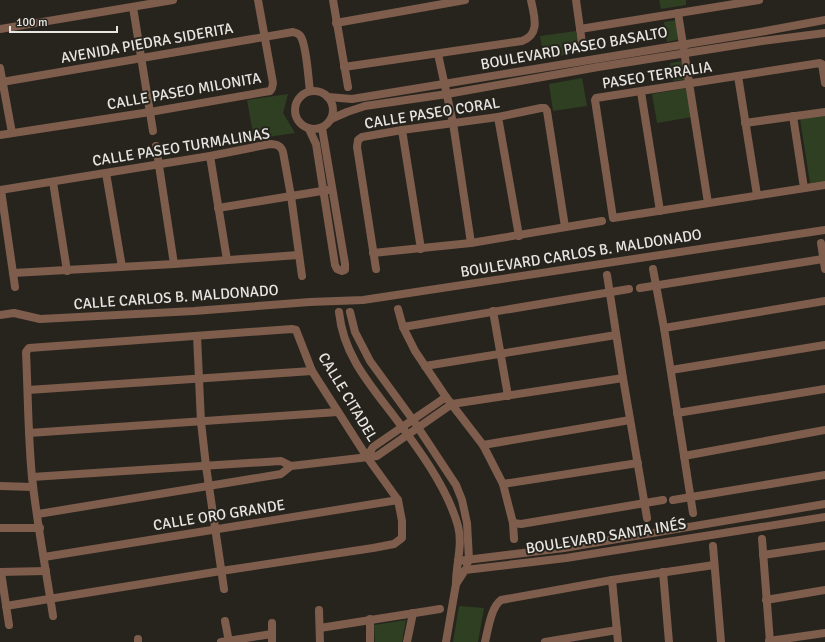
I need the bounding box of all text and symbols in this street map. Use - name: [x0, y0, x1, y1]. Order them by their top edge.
- scale bar: [10, 8, 117, 34]
- text: 100 m: [16, 15, 48, 30]
- street label: AVENIDA PIEDRA SIDERITA: [59, 19, 235, 67]
- street label: BOULEVARD PASEO BASALTO: [479, 23, 669, 73]
- street label: PASEO TERRALIA: [601, 57, 713, 93]
- street label: CALLE PASEO MILONITA: [106, 69, 262, 113]
- street label: CALLE PASEO CORAL: [363, 93, 501, 133]
- street label: CALLE PASEO TURMALINAS: [91, 124, 271, 170]
- street label: BOULEVARD CARLOS B. MALDONADO: [459, 225, 703, 281]
- street label: CALLE CARLOS B. MALDONADO: [73, 281, 279, 313]
- street label: CALLE CITADEL: [314, 349, 382, 445]
- street label: CALLE ORO GRANDE: [152, 496, 286, 534]
- street label: BOULEVARD SANTA INÉS: [524, 513, 687, 558]

